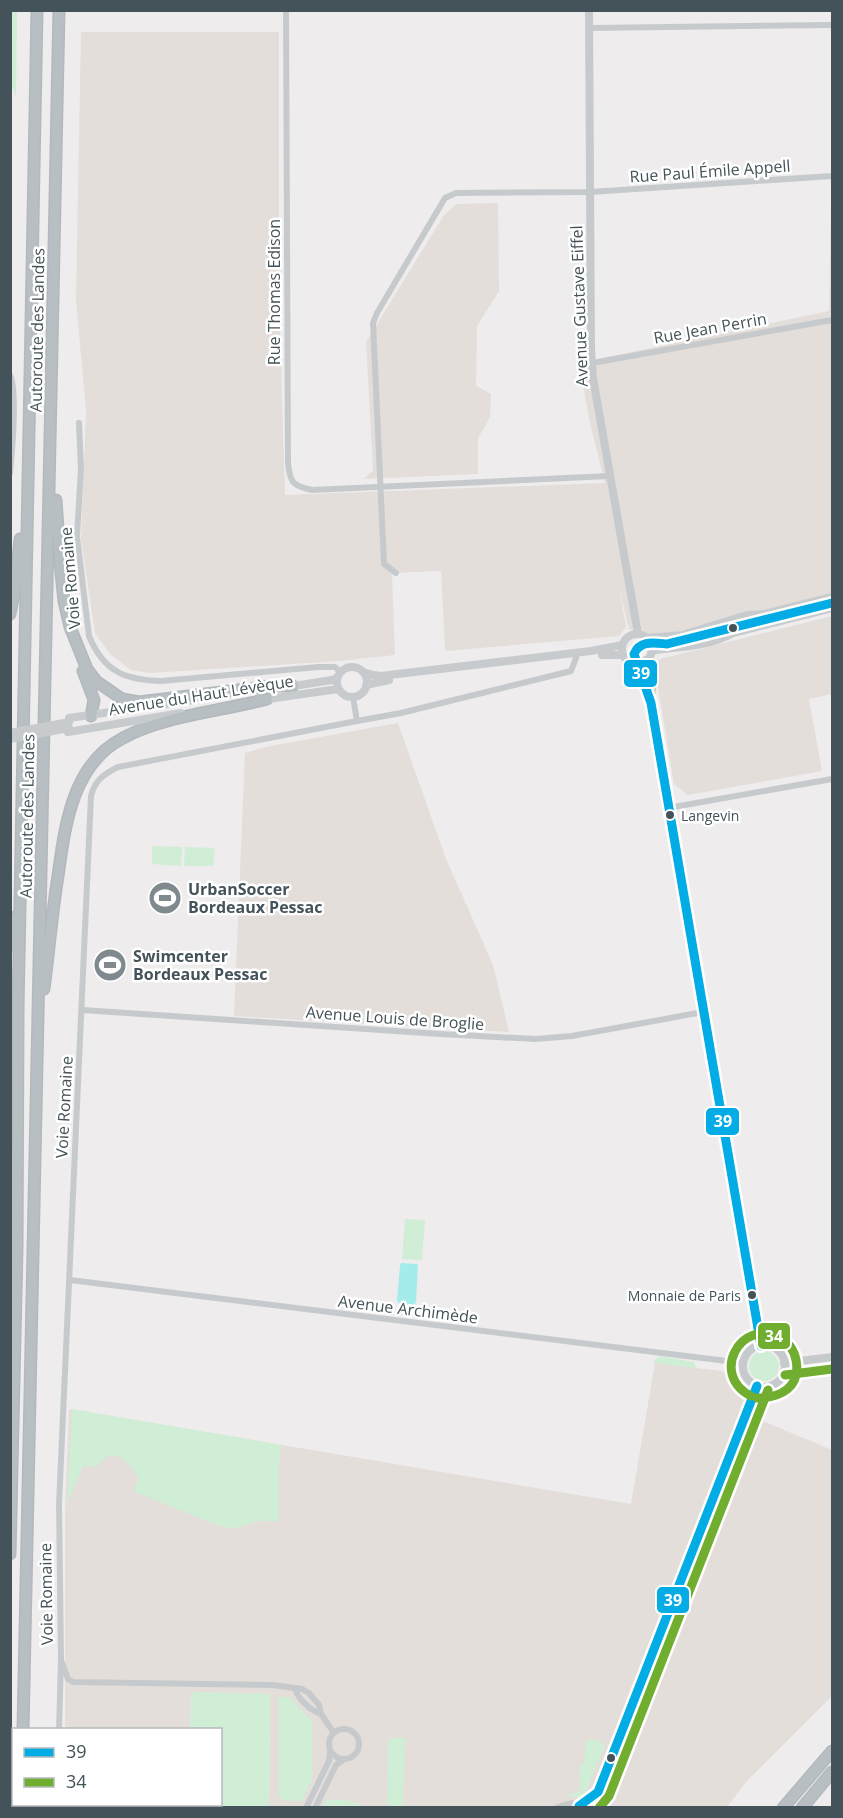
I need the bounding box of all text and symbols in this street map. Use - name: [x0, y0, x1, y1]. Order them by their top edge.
- street label: Rue Paul Émile Appell: [629, 154, 791, 188]
- street label: Rue Thomas Edison: [263, 219, 285, 365]
- street label: Avenue Gustave Eiffel: [565, 225, 593, 387]
- street label: Autoroute des Landes: [25, 248, 49, 412]
- street label: Rue Jean Perrin: [652, 307, 768, 349]
- street label: Voie Romaine: [55, 526, 85, 630]
- unlabelled marker: [727, 622, 739, 634]
- line badge: 39: [623, 659, 658, 688]
- text: 39: [632, 662, 650, 684]
- street label: Avenue du Haut Lévèque: [107, 670, 295, 720]
- street label: Autoroute des Landes: [15, 734, 39, 898]
- place label: Langevin: [681, 806, 739, 825]
- marker: Langevin: [664, 809, 676, 821]
- place label: UrbanSoccer Bordeaux Pessac: [188, 878, 322, 918]
- sports icon: UrbanSoccer Bordeaux Pessac: [147, 880, 183, 916]
- place label: Swimcenter Bordeaux Pessac: [133, 945, 267, 985]
- sports icon: Swimcenter Bordeaux Pessac: [92, 947, 128, 983]
- street label: Avenue Louis de Broglie: [305, 1001, 485, 1035]
- street label: Voie Romaine: [50, 1055, 78, 1159]
- line badge: 39: [705, 1107, 740, 1136]
- text: 39: [714, 1110, 732, 1132]
- place label: Monnaie de Paris: [628, 1286, 741, 1305]
- marker: Monnaie de Paris: [746, 1289, 758, 1301]
- street label: Avenue Archimède: [337, 1290, 479, 1328]
- line badge: 34: [757, 1322, 791, 1350]
- text: 34: [765, 1325, 783, 1347]
- street label: Voie Romaine: [34, 1543, 58, 1645]
- line badge: 39: [656, 1586, 690, 1614]
- text: 39: [664, 1589, 682, 1611]
- legend: [12, 1728, 222, 1806]
- text: 39: [66, 1739, 87, 1763]
- unlabelled marker: [605, 1752, 617, 1764]
- text: 34: [66, 1769, 87, 1793]

